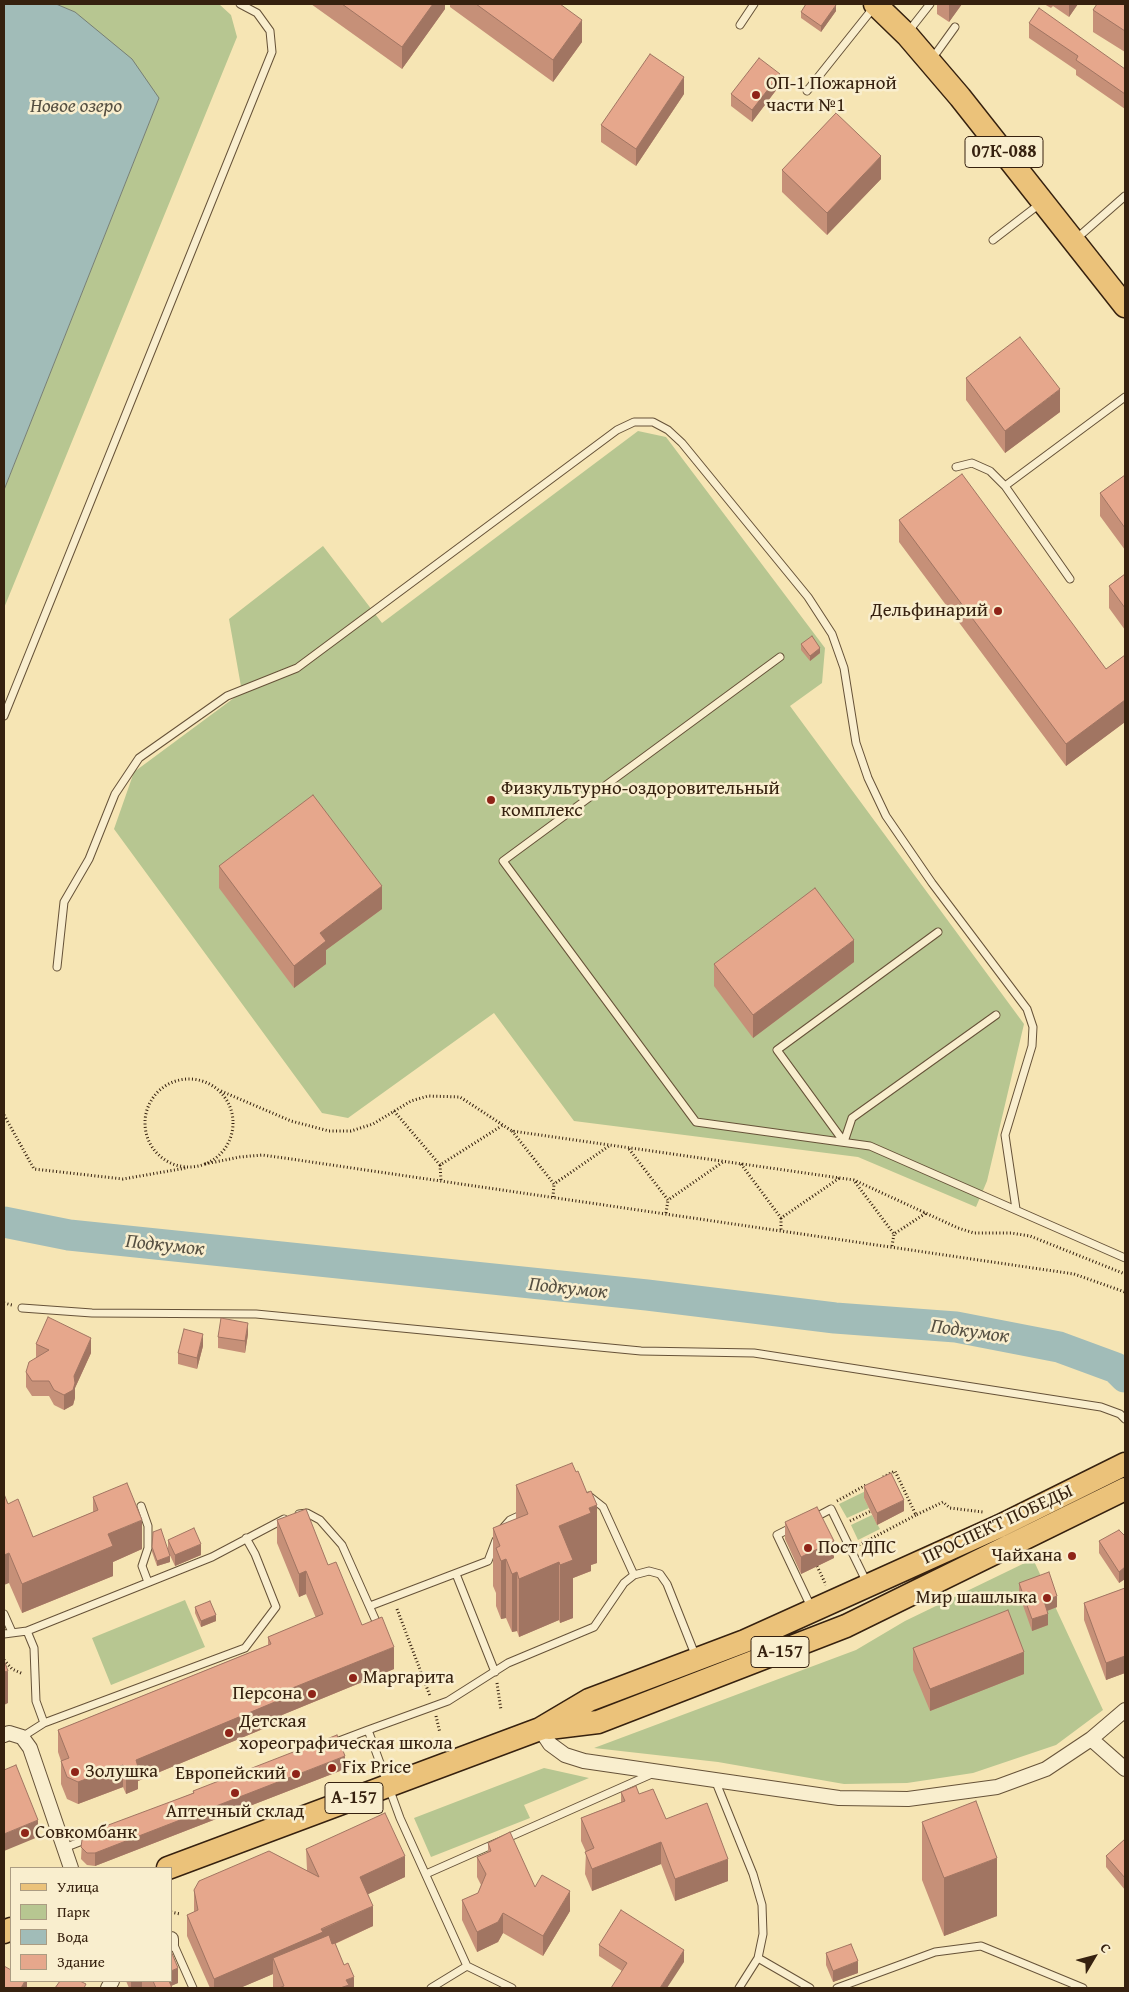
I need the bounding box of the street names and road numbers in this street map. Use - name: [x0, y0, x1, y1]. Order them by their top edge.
- road number: 07К-088: [965, 136, 1043, 168]
- street label: ПРОСПЕКТ ПОБЕДЫ: [919, 1480, 1077, 1570]
- road number: А-157: [751, 1636, 809, 1668]
- road number: А-157: [325, 1782, 383, 1814]

